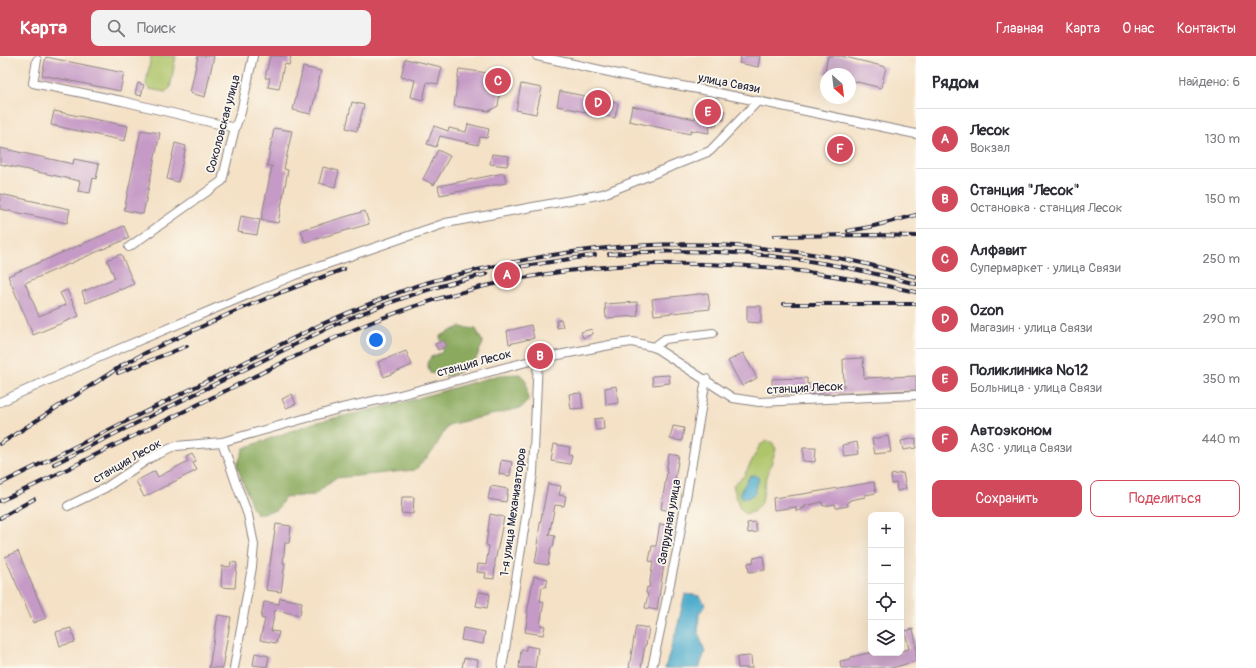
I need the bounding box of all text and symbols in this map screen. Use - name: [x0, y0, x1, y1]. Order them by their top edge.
- search box: [91, 10, 371, 46]
- text: Карта: [20, 16, 67, 40]
- icon: search: [105, 17, 127, 39]
- text: Поиск: [137, 19, 176, 38]
- text: Главная: [996, 20, 1043, 37]
- text: Карта: [1065, 20, 1100, 37]
- text: О нас: [1122, 20, 1155, 37]
- text: Контакты: [1177, 20, 1236, 37]
- pin: C: [485, 66, 511, 96]
- north arrow: [820, 68, 856, 104]
- street label: улица Связи: [696, 70, 762, 97]
- text: Рядом: [932, 72, 979, 93]
- street label: Соколовская улица: [203, 73, 244, 175]
- text: Найдено: 6: [1178, 74, 1240, 90]
- pin: D: [585, 88, 611, 118]
- pin: E: [695, 97, 721, 127]
- text: Лесок: [970, 121, 1010, 140]
- text: A: [941, 131, 949, 147]
- text: 130 m: [1204, 131, 1240, 147]
- pin: F: [827, 134, 853, 164]
- text: Вокзал: [970, 140, 1010, 156]
- text: Станция "Лесок": [970, 181, 1080, 200]
- text: B: [941, 191, 949, 207]
- text: 150 m: [1205, 191, 1240, 207]
- text: Остановка · станция Лесок: [970, 200, 1122, 216]
- text: Алфавит: [970, 241, 1027, 260]
- text: C: [941, 251, 949, 267]
- text: 250 m: [1202, 251, 1240, 267]
- pin: A: [494, 260, 520, 290]
- text: Супермаркет · улица Связи: [970, 260, 1121, 276]
- text: Ozon: [970, 301, 1004, 320]
- text: D: [941, 311, 949, 327]
- text: 290 m: [1203, 311, 1240, 327]
- text: Магазин · улица Связи: [970, 320, 1092, 336]
- your location: [366, 330, 386, 350]
- pin: B: [527, 341, 553, 371]
- street label: станция Лесок: [435, 346, 513, 381]
- text: Поликлиника №12: [970, 361, 1089, 380]
- text: E: [942, 371, 948, 387]
- text: 350 m: [1202, 371, 1240, 387]
- street label: станция Лесок: [766, 379, 844, 398]
- text: Больница · улица Связи: [970, 380, 1102, 396]
- text: Автоэконом: [970, 421, 1052, 440]
- text: F: [941, 431, 949, 447]
- text: 440 m: [1202, 431, 1240, 447]
- street label: станция Лесок: [90, 436, 164, 487]
- text: АЗС · улица Связи: [970, 440, 1072, 456]
- street label: 1-я улица Механизаторов: [497, 447, 530, 577]
- street label: Запрудная улица: [655, 478, 684, 566]
- button: Сохранить: [932, 480, 1082, 517]
- button: Поделиться: [1090, 480, 1240, 517]
- map controls: [868, 512, 904, 656]
- button: +: [868, 512, 904, 548]
- button: −: [868, 548, 904, 584]
- button: locate: [868, 584, 904, 620]
- button: layers: [868, 620, 904, 656]

